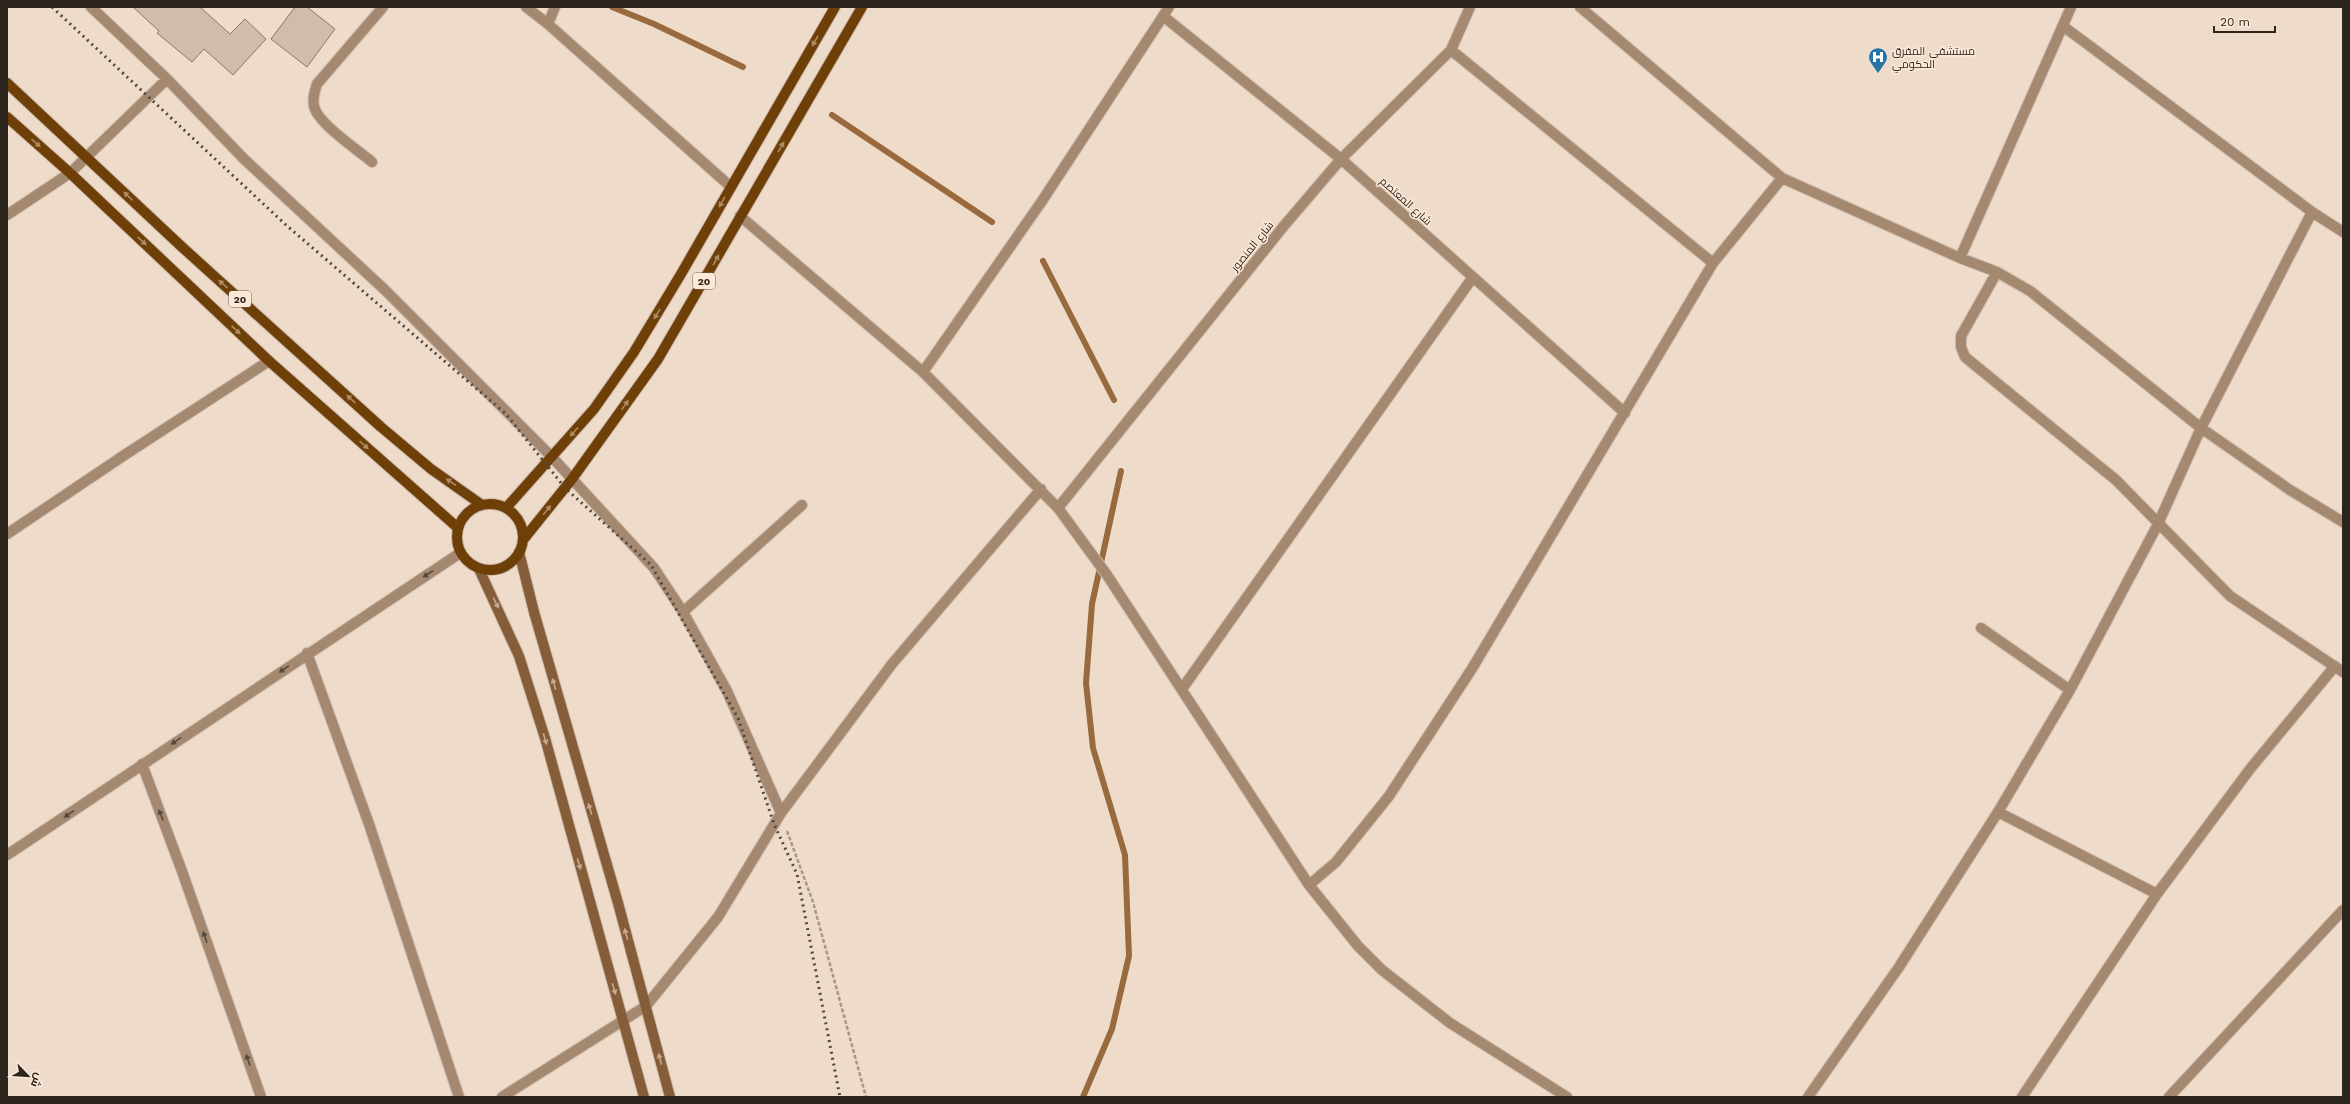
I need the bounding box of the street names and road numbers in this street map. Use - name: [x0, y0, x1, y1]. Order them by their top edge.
- street label: شارع المعتصم: [1376, 175, 1434, 229]
- street label: شارع المنصور: [1228, 219, 1277, 275]
- road number: 20: [693, 273, 715, 289]
- road number: 20: [229, 291, 251, 307]

